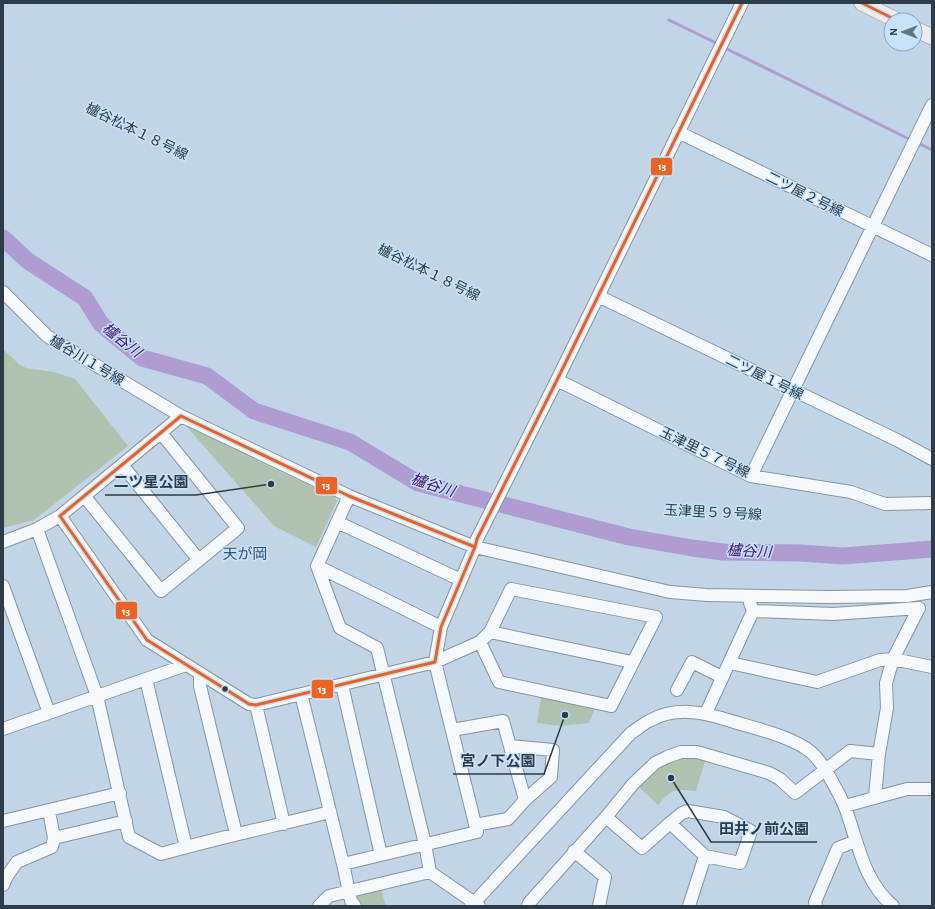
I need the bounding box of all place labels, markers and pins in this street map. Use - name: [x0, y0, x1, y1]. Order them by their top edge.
- callout: 二ツ星公園: [105, 468, 196, 495]
- unlabelled marker: [220, 684, 230, 694]
- callout: 宮ノ下公園: [453, 747, 544, 774]
- callout: 田井ノ前公園: [711, 815, 817, 842]

